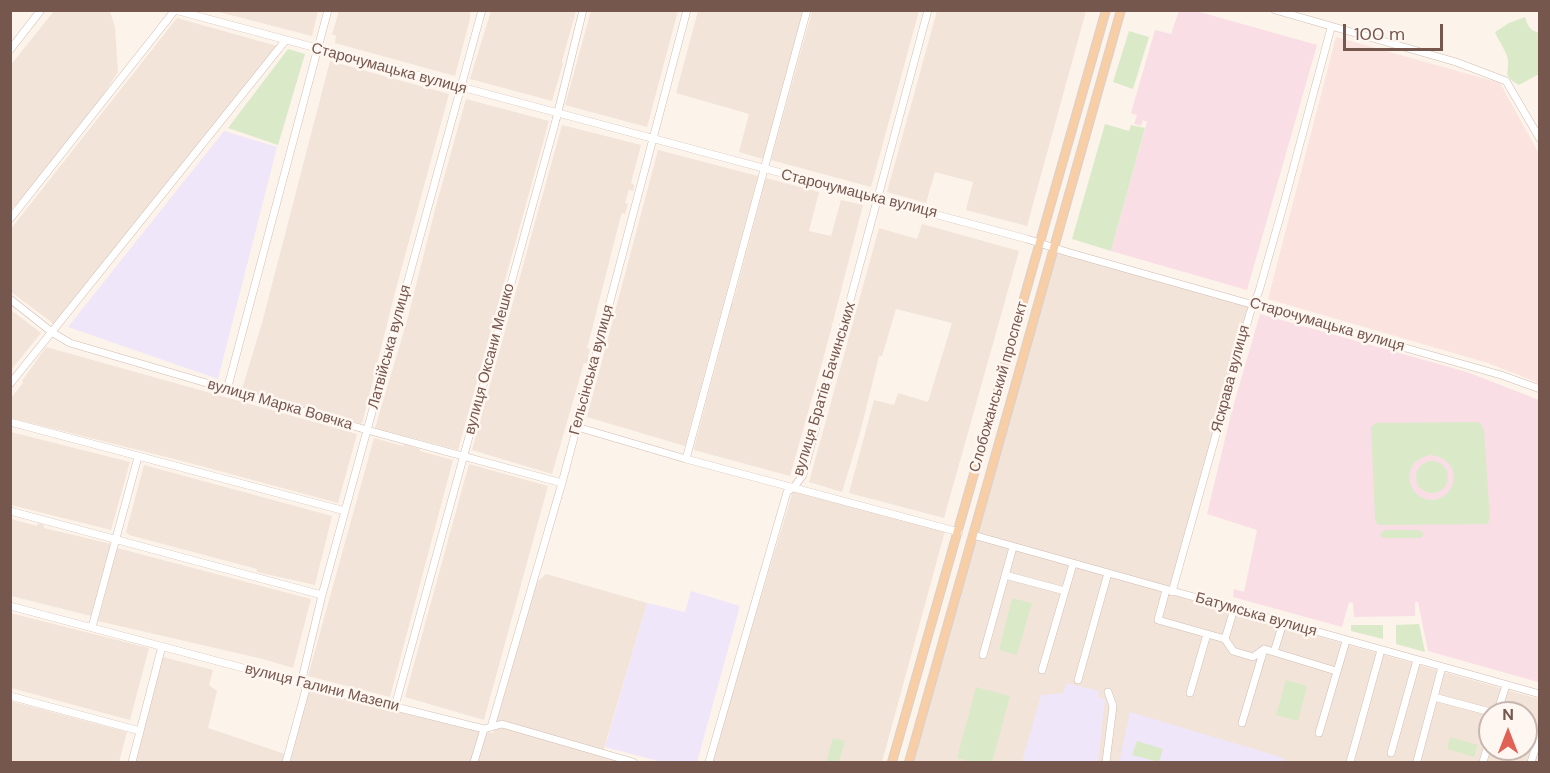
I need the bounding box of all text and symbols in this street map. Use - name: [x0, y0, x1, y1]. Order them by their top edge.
- scale bar: [1346, 12, 1446, 50]
- text: 100 m: [1354, 22, 1405, 46]
- street label: Старочумацька вулиця: [309, 40, 469, 98]
- street label: Старочумацька вулиця: [779, 166, 939, 222]
- street label: вулиця Оксани Мешко: [461, 281, 519, 437]
- street label: Латвійська вулиця: [365, 283, 415, 411]
- street label: Старочумацька вулиця: [1247, 294, 1407, 356]
- street label: вулиця Братів Бачинських: [790, 300, 860, 478]
- street label: Слобожанський проспект: [966, 300, 1032, 474]
- street label: Гельсінська вулиця: [566, 303, 618, 437]
- street label: Яскрава вулиця: [1208, 323, 1254, 435]
- street label: вулиця Марка Вовчка: [205, 376, 355, 434]
- street label: Батумська вулиця: [1193, 589, 1319, 641]
- street label: вулиця Галини Мазепи: [243, 660, 401, 716]
- north arrow: [1478, 701, 1538, 761]
- text: N: [1502, 704, 1514, 725]

